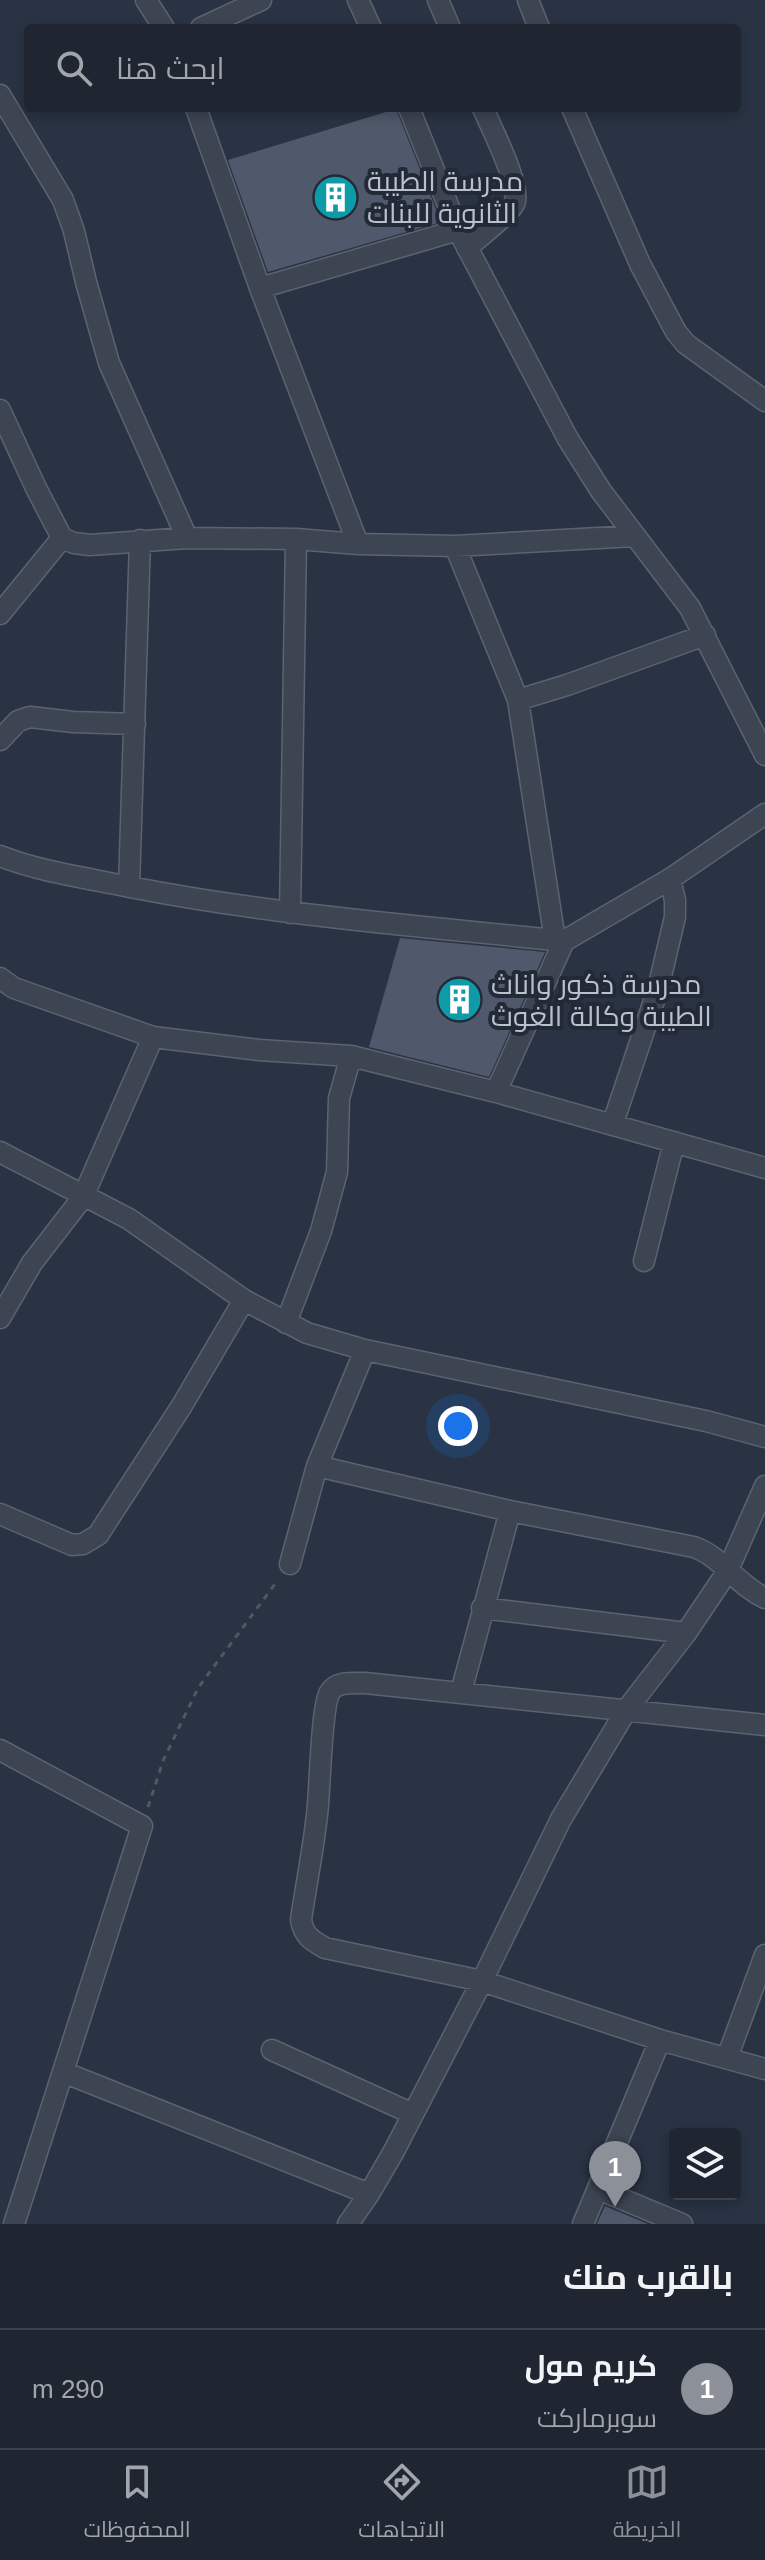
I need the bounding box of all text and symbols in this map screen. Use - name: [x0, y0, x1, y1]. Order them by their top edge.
- search box: [24, 24, 741, 112]
- icon: search: [52, 46, 96, 90]
- text: ابحث هنا: [116, 52, 225, 85]
- place label: مدرسة الطيبة الثانوية للبنات: [367, 166, 523, 229]
- building icon: مدرسة الطيبة الثانوية للبنات: [312, 173, 360, 221]
- place label: مدرسة ذكور واناث الطيبة وكالة الغوث: [491, 969, 712, 1032]
- building icon: مدرسة ذكور واناث الطيبة وكالة الغوث: [436, 976, 484, 1024]
- your location: [438, 1406, 478, 1446]
- map controls: [669, 2128, 741, 2200]
- button: layers: [669, 2128, 741, 2200]
- pin: 1: [589, 2141, 641, 2207]
- text: بالقرب منك: [563, 2258, 733, 2296]
- text: كريم مول: [525, 2349, 657, 2382]
- text: 290 m: [32, 2374, 104, 2404]
- text: 1: [700, 2374, 714, 2404]
- text: سوبرماركت: [537, 2403, 657, 2433]
- tab: المحفوظات: [84, 2460, 191, 2550]
- tab: الاتجاهات: [358, 2460, 445, 2550]
- tab: الخريطة: [613, 2460, 681, 2550]

